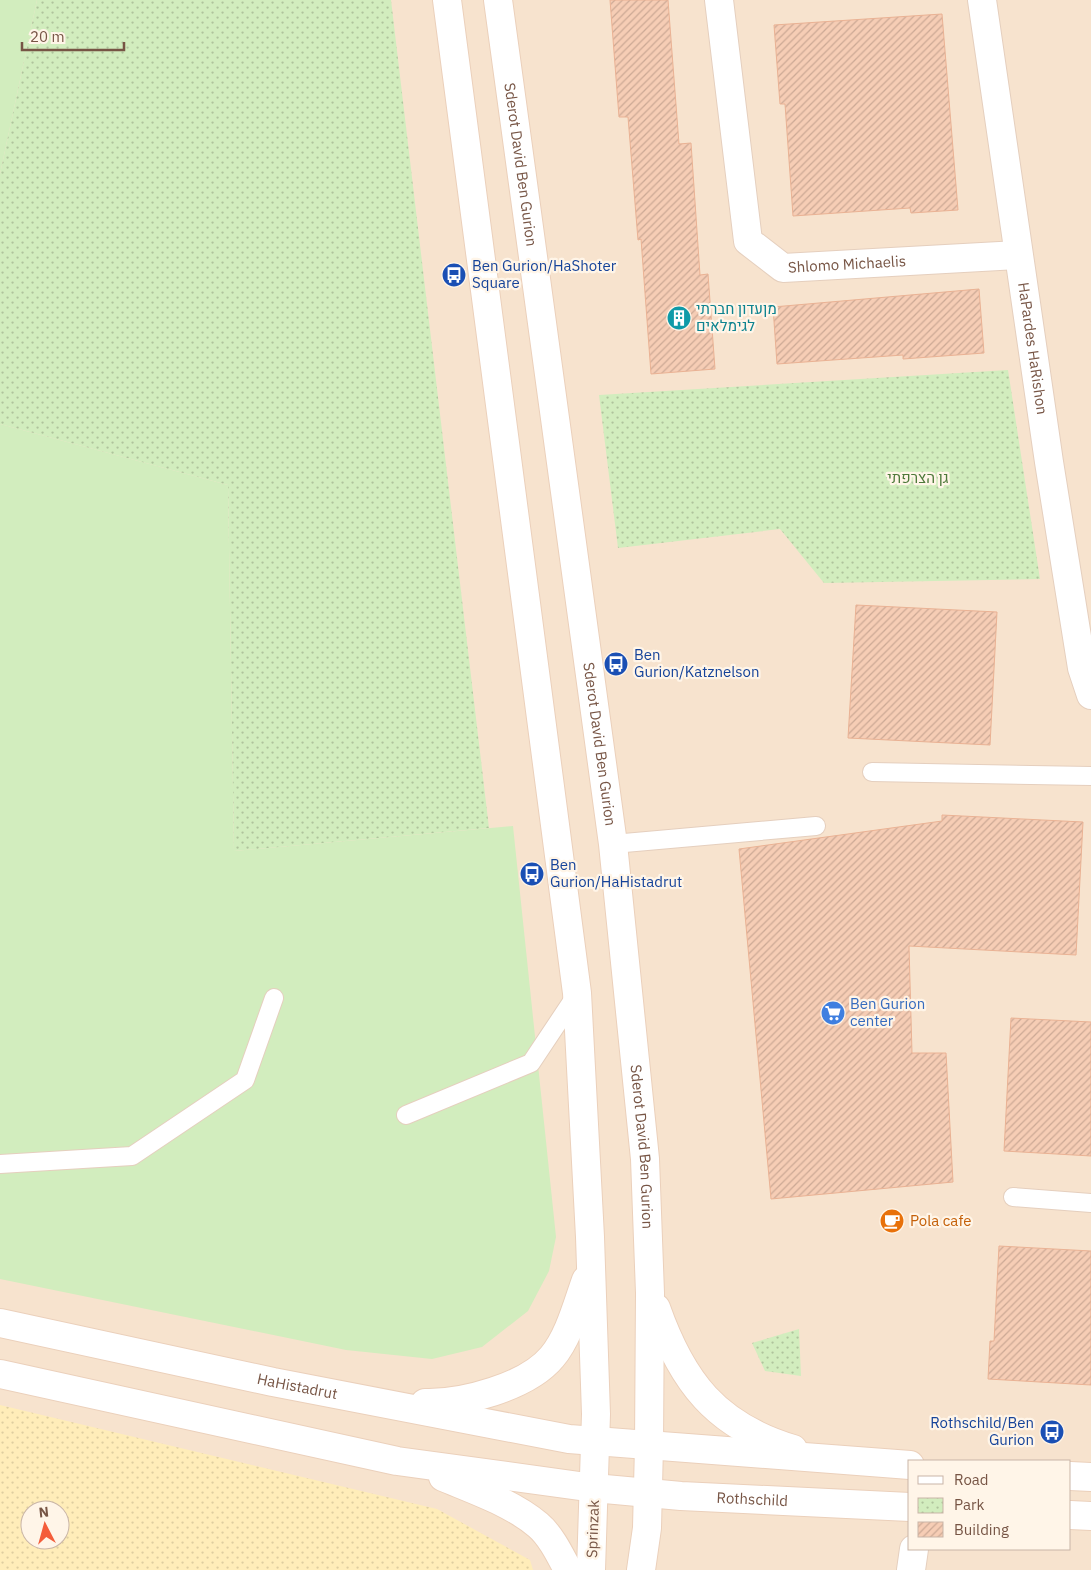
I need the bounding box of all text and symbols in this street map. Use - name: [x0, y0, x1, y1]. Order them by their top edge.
- scale bar: [22, 20, 125, 52]
- text: 20 m: [30, 27, 65, 46]
- street label: Sderot David Ben Gurion: [500, 81, 541, 247]
- street label: Shlomo Michaelis: [787, 251, 907, 277]
- place label: Ben Gurion/HaShoter Square: [472, 256, 617, 292]
- bus stop icon: Ben Gurion/HaShoter Square: [441, 262, 467, 288]
- street label: HaPardes HaRishon: [1014, 281, 1052, 416]
- place label: מןעדון חברתי לגימלאים: [696, 299, 777, 335]
- building icon: מןעדון חברתי לגימלאים: [666, 305, 692, 331]
- park label: גן הצרפתי: [887, 468, 949, 487]
- place label: Ben Gurion/Katznelson: [634, 645, 759, 681]
- bus stop icon: Ben Gurion/Katznelson: [603, 651, 629, 677]
- street label: Sderot David Ben Gurion: [579, 661, 620, 827]
- place label: Ben Gurion/HaHistadrut: [550, 855, 682, 891]
- bus stop icon: Ben Gurion/HaHistadrut: [519, 861, 545, 887]
- place label: Ben Gurion center: [850, 994, 925, 1030]
- supermarket icon: Ben Gurion center: [820, 1000, 846, 1026]
- street label: Sderot David Ben Gurion: [626, 1064, 658, 1229]
- cafe icon: Pola cafe: [879, 1208, 905, 1234]
- place label: Pola cafe: [910, 1211, 971, 1230]
- street label: HaHistadrut: [255, 1369, 339, 1403]
- place label: Rothschild/Ben Gurion: [930, 1413, 1034, 1449]
- bus stop icon: Rothschild/Ben Gurion: [1039, 1419, 1065, 1445]
- legend: [908, 1460, 1071, 1550]
- text: Road: [954, 1470, 989, 1489]
- street label: Rothschild: [716, 1488, 789, 1510]
- text: Park: [954, 1495, 984, 1514]
- north arrow: [20, 1500, 70, 1550]
- street label: Sprinzak: [582, 1500, 603, 1558]
- text: N: [38, 1503, 50, 1522]
- text: Building: [954, 1520, 1009, 1539]

